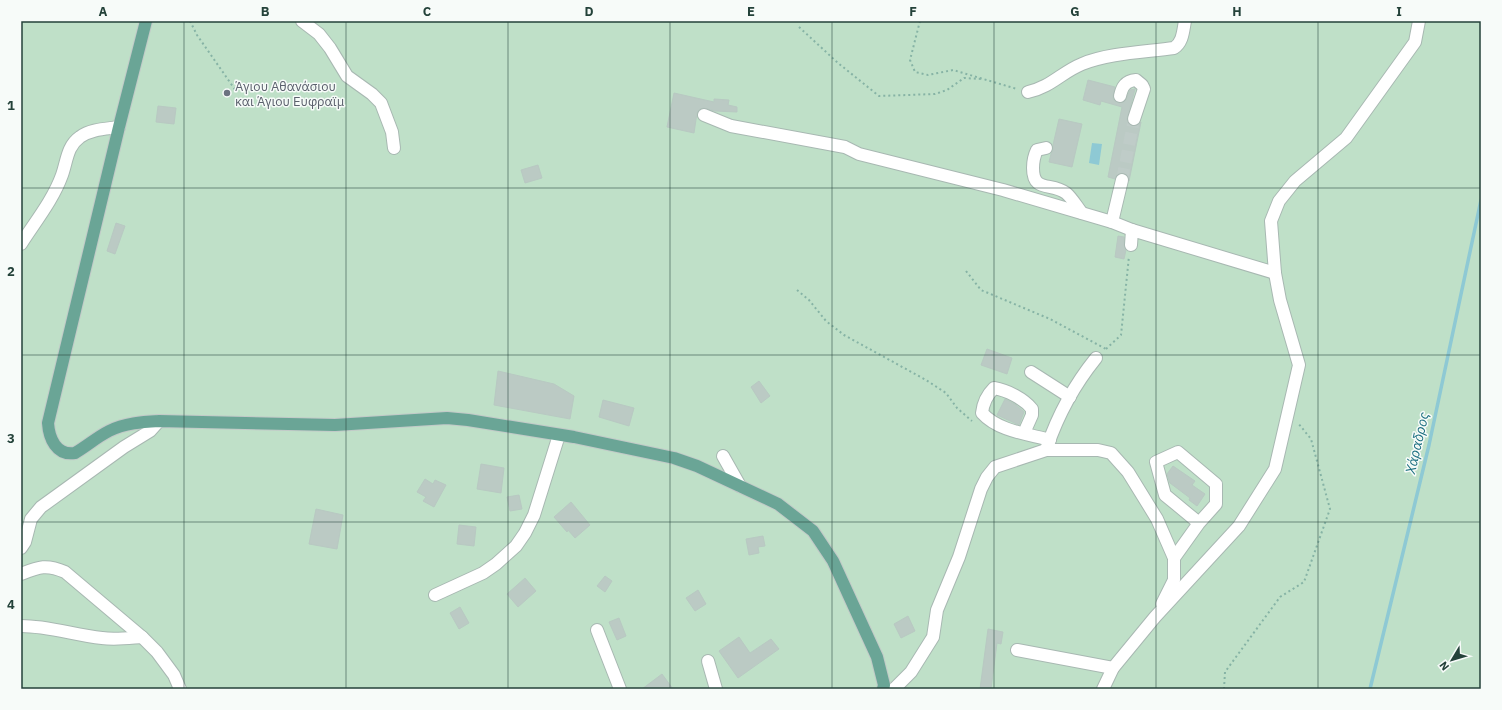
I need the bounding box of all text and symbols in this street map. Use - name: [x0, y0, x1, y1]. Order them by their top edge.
- text: A: [99, 3, 108, 20]
- text: B: [261, 3, 270, 20]
- text: C: [423, 3, 432, 20]
- text: D: [584, 3, 594, 20]
- text: E: [747, 3, 755, 20]
- text: F: [909, 3, 917, 20]
- text: G: [1070, 3, 1080, 20]
- text: H: [1232, 3, 1242, 20]
- text: I: [1396, 3, 1402, 20]
- place label: Άγιου Αθανάσιου και Άγιου Ευφραϊμ: [235, 78, 345, 110]
- marker: Άγιου Αθανάσιου και Άγιου Ευφραϊμ: [222, 88, 232, 98]
- text: 1: [7, 97, 15, 114]
- text: 2: [7, 263, 15, 280]
- water label: Χάραδρος: [1401, 410, 1433, 477]
- text: 3: [7, 430, 15, 447]
- text: 4: [7, 596, 15, 613]
- north arrow: [1432, 640, 1472, 680]
- text: N: [1436, 659, 1452, 674]

